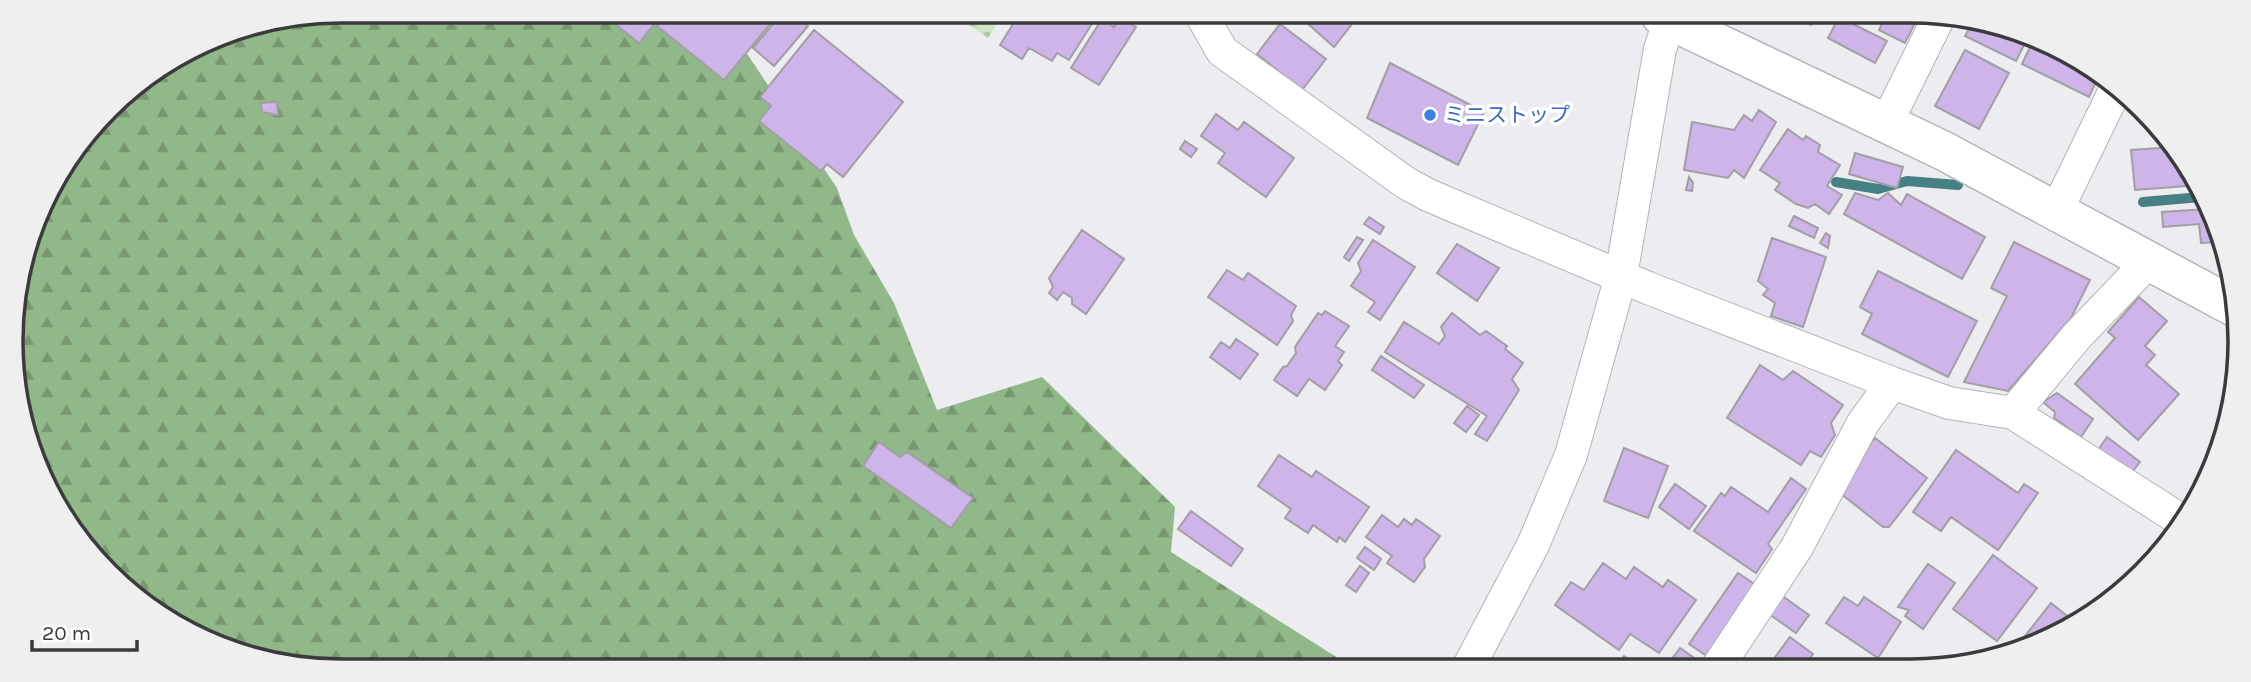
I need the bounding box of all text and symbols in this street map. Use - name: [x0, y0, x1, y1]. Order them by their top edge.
- place label: ミニストップ: [1444, 103, 1570, 127]
- marker: ミニストップ: [1422, 107, 1438, 123]
- scale bar: [32, 608, 136, 652]
- text: 20 m: [42, 621, 91, 645]

